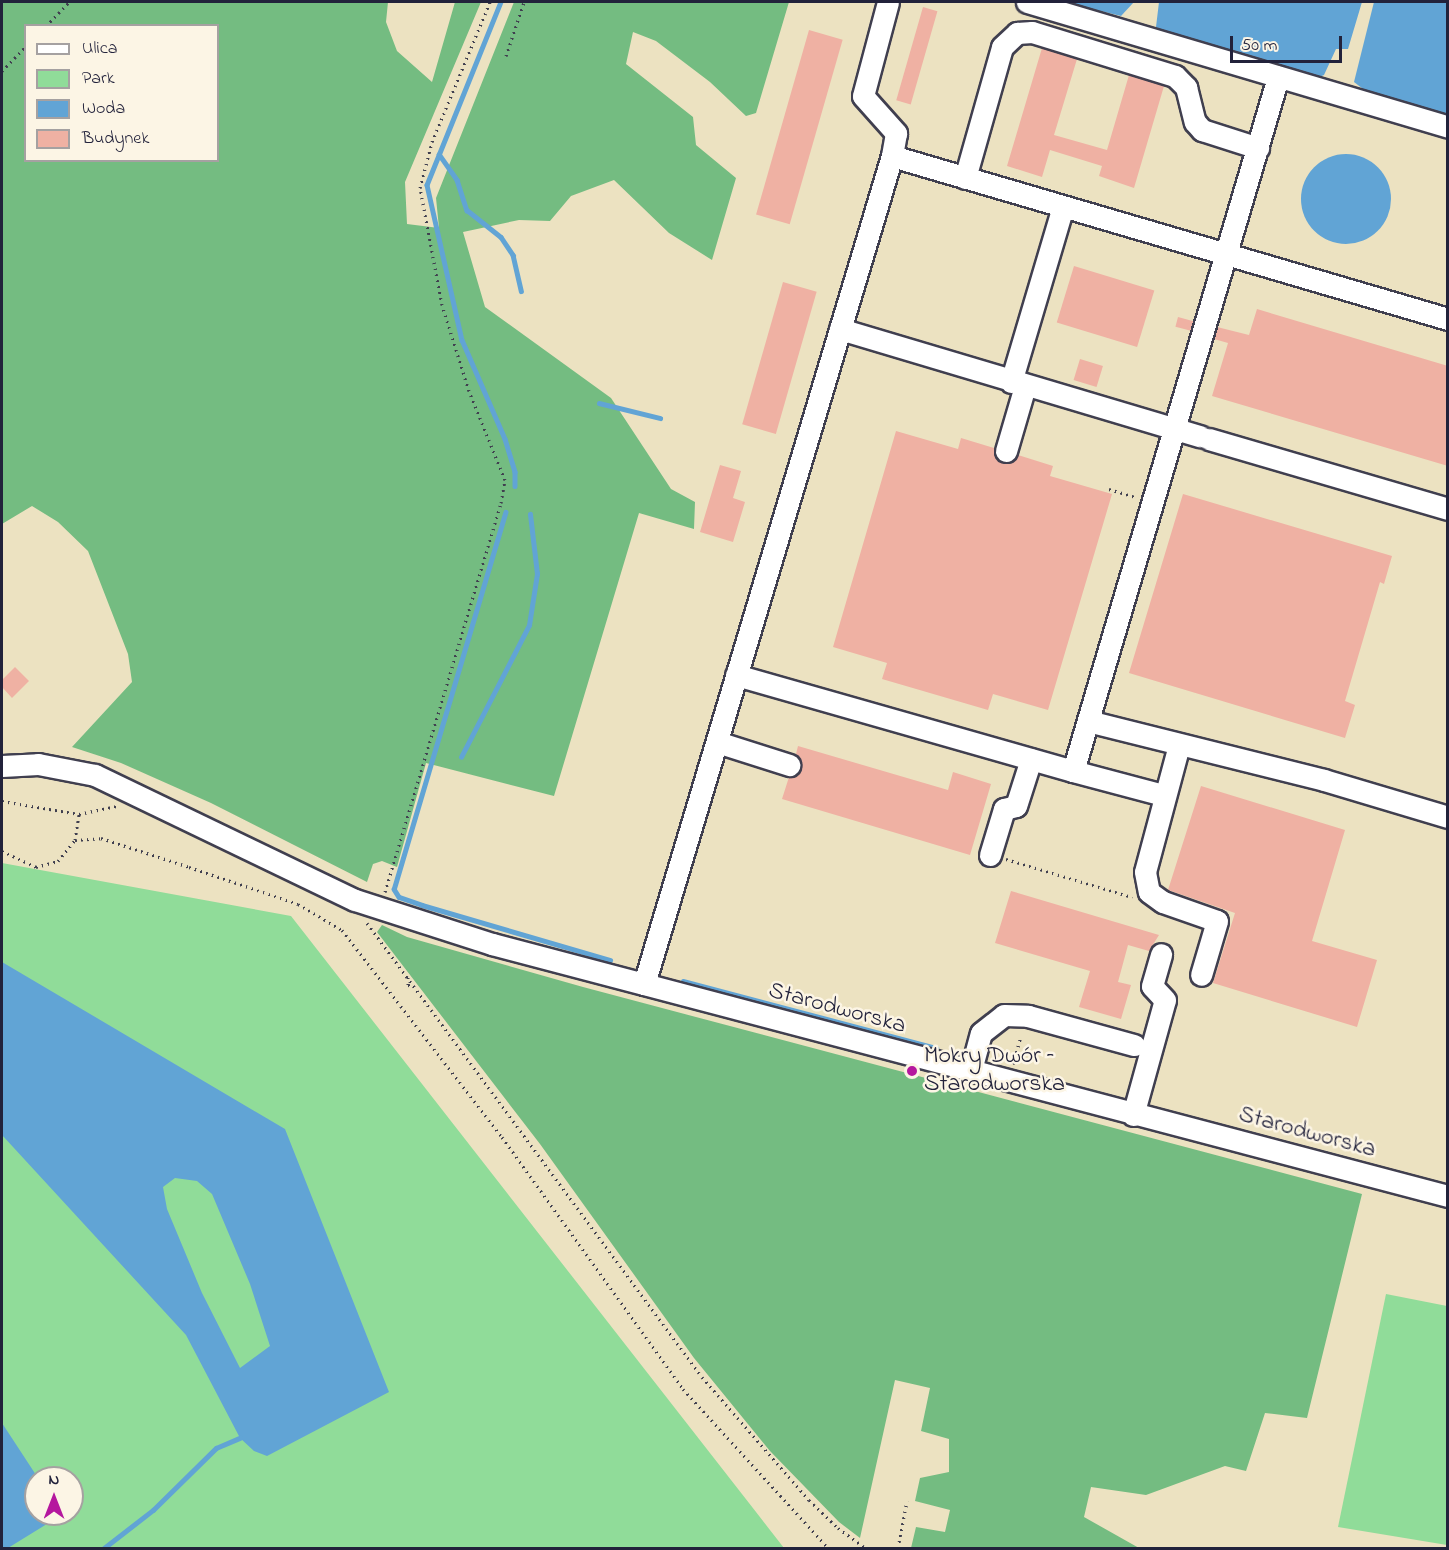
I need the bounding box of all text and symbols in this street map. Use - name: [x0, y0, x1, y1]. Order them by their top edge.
- legend: [24, 24, 219, 162]
- scale bar: [1233, 24, 1346, 62]
- text: 50 m: [1241, 33, 1278, 59]
- text: Ulica: [82, 36, 117, 62]
- text: Park: [82, 66, 115, 92]
- text: Woda: [82, 96, 125, 122]
- text: Budynek: [82, 126, 149, 152]
- street label: Starodworska: [765, 977, 909, 1041]
- place label: Mokry Dwór – Starodworska: [924, 1043, 1065, 1099]
- marker: Mokry Dwór – Starodworska: [905, 1064, 919, 1078]
- street label: Starodworska: [1235, 1101, 1379, 1165]
- north arrow: [24, 1466, 84, 1526]
- text: N: [49, 1468, 59, 1492]

